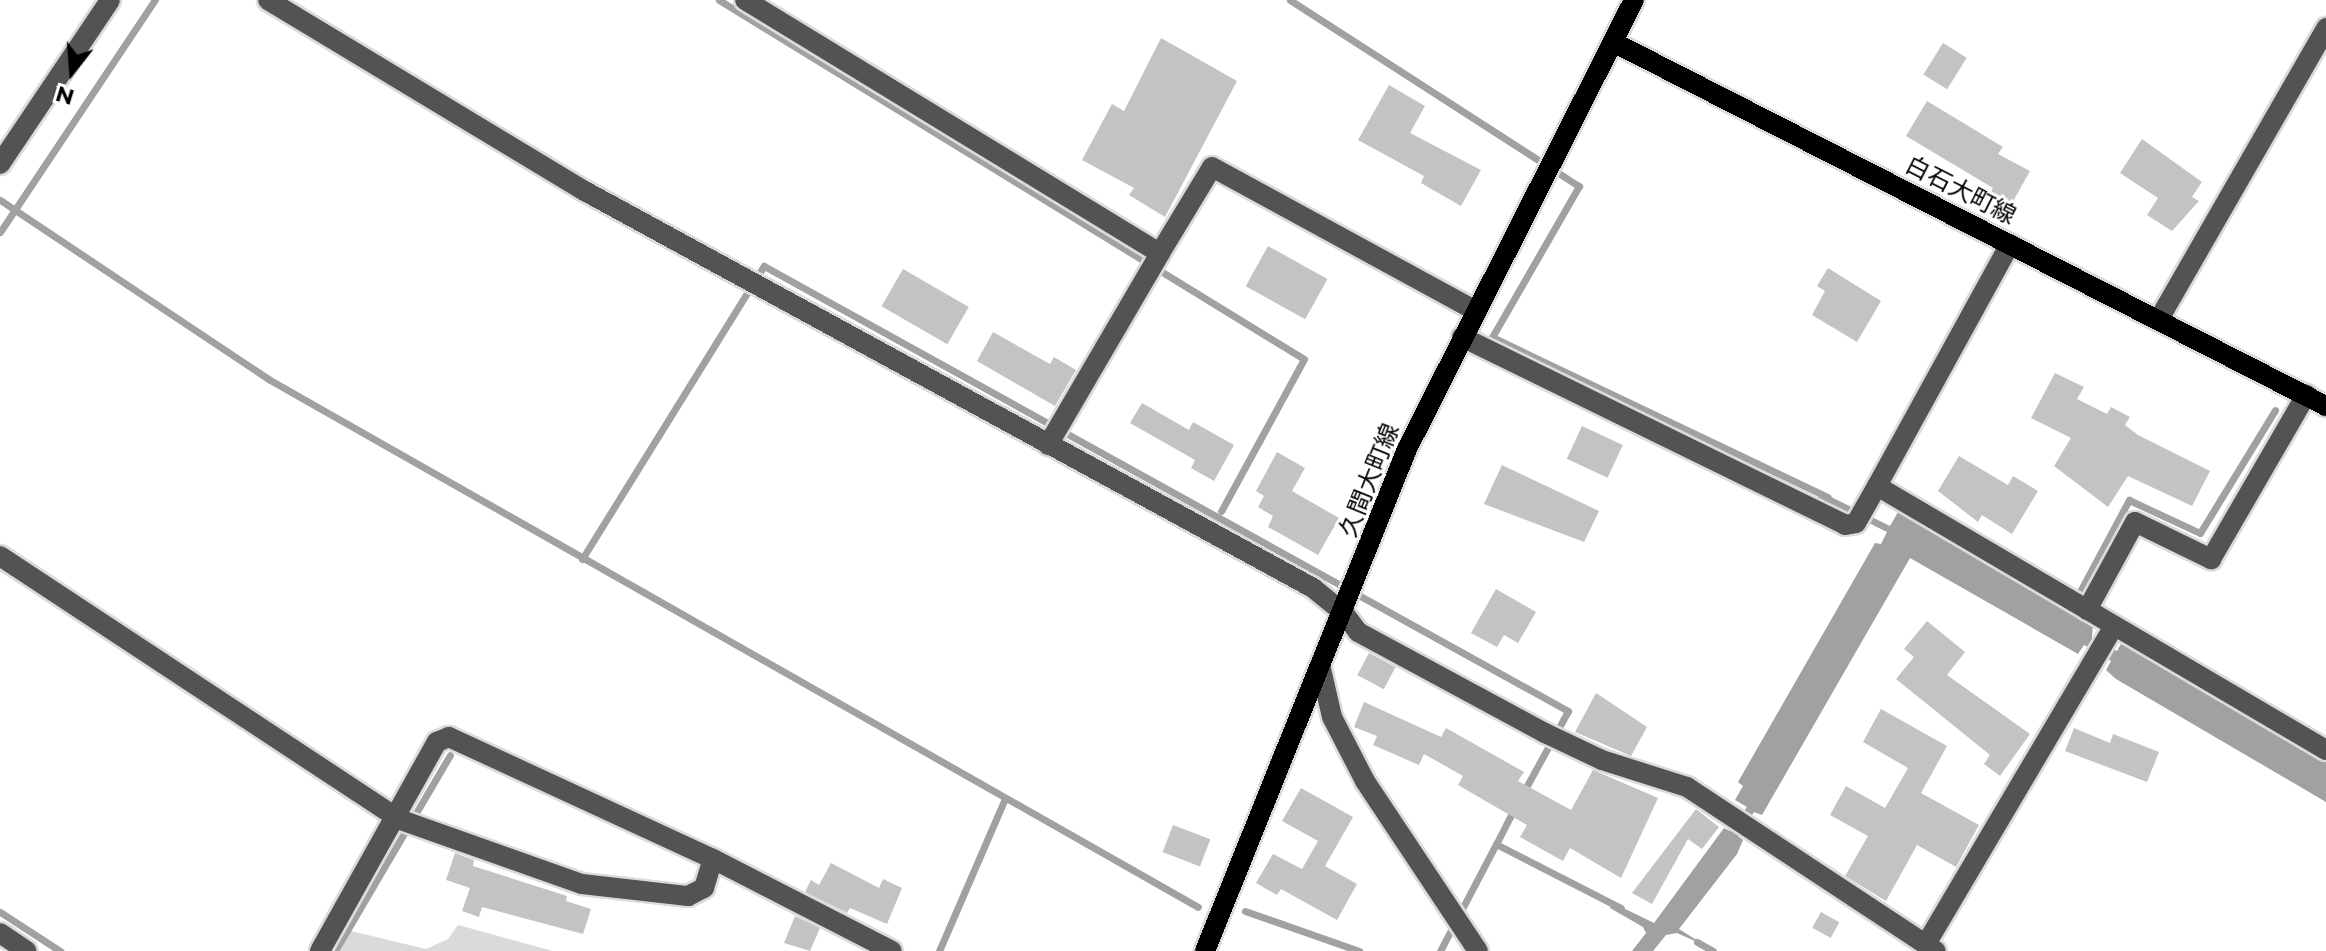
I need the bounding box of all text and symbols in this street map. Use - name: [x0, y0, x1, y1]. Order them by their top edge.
- north arrow: [32, 32, 112, 112]
- text: N: [52, 80, 77, 111]
- street label: 白石大町線: [1901, 150, 2021, 230]
- street label: 久間大町線: [1333, 419, 1405, 541]

